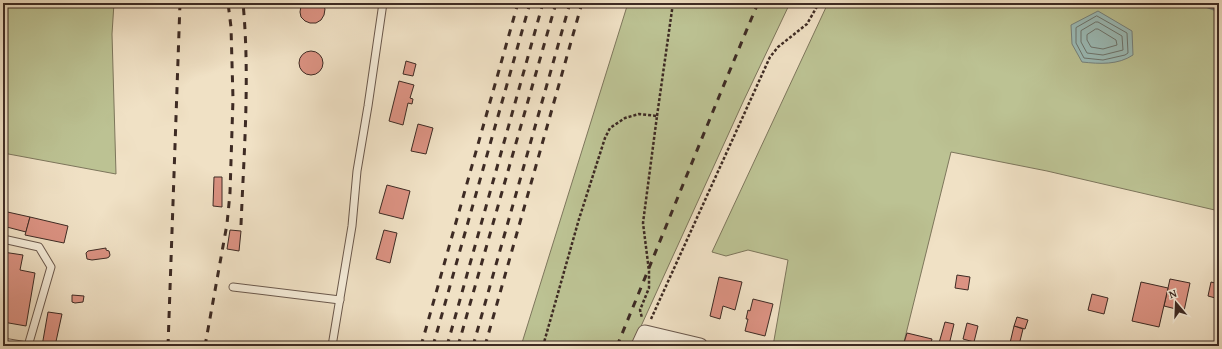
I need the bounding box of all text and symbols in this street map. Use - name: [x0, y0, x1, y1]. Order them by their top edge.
- north arrow: [1156, 283, 1196, 323]
- text: N: [1167, 285, 1179, 302]

